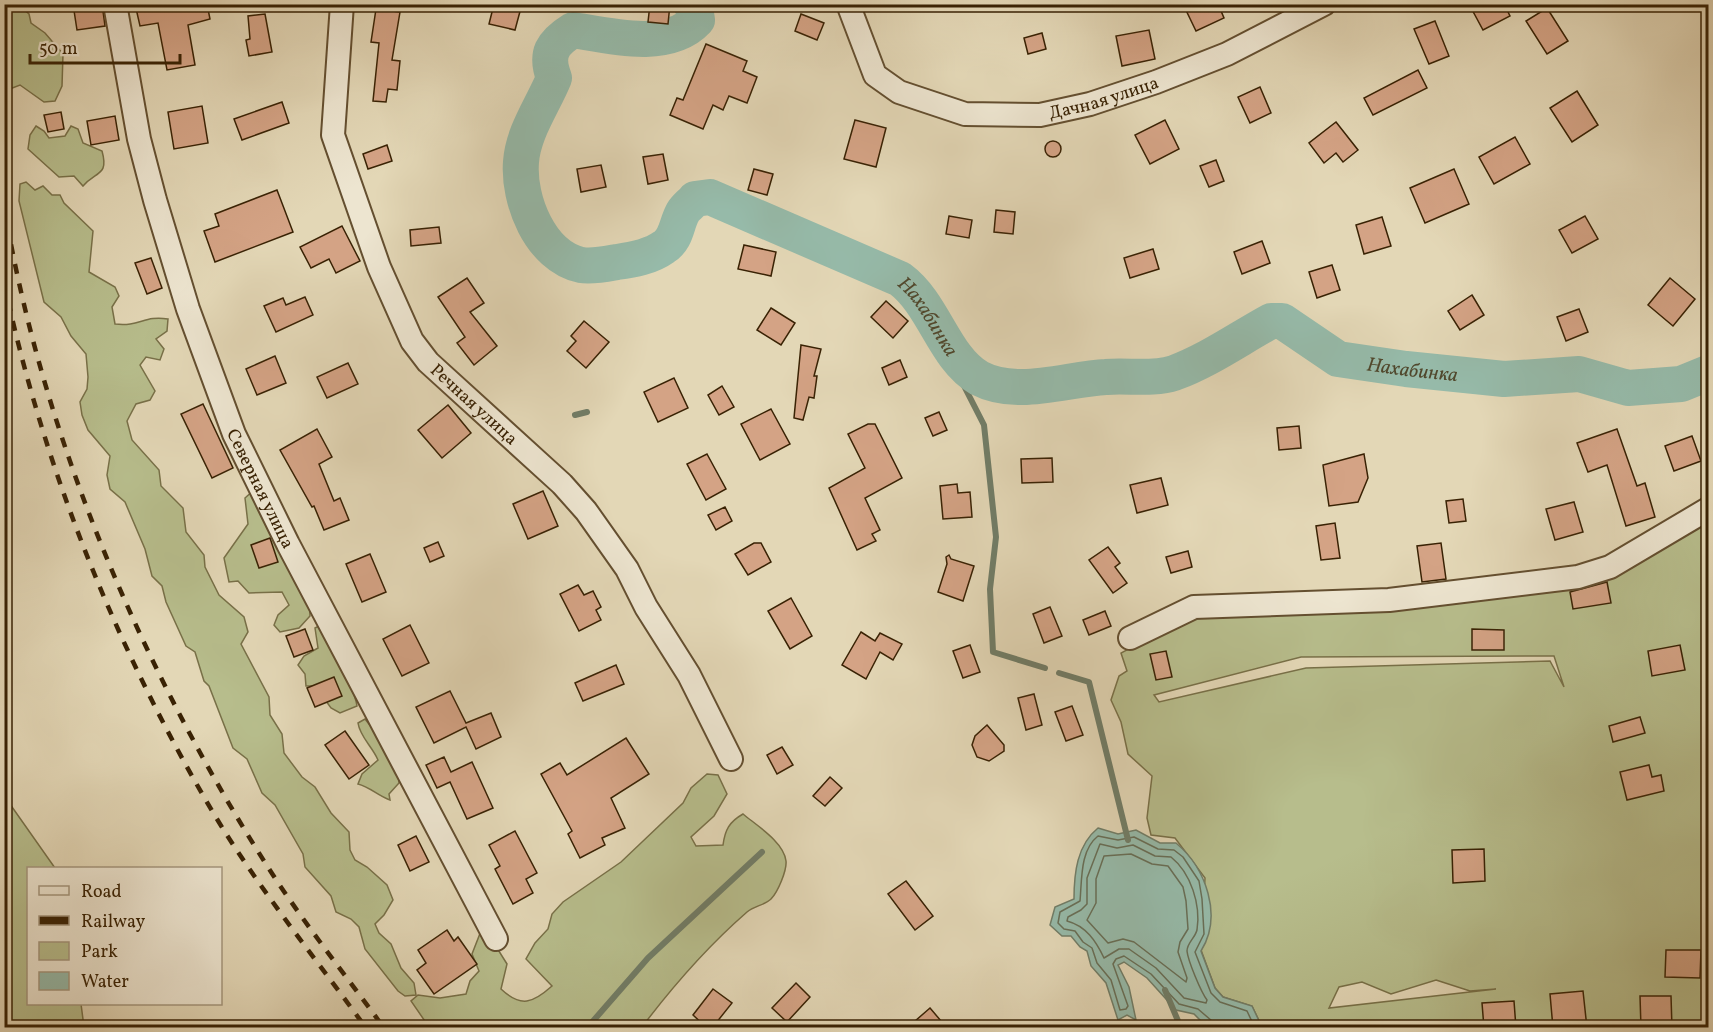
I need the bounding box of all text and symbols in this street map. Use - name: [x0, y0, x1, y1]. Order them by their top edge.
- scale bar: [30, 27, 180, 65]
- text: 50 m: [39, 37, 78, 62]
- street label: Дачная улица: [1047, 71, 1162, 127]
- water label: Нахабинка: [890, 271, 964, 363]
- water label: Нахабинка: [1365, 351, 1459, 390]
- street label: Речная улица: [424, 359, 523, 452]
- street label: Северная улица: [219, 425, 299, 553]
- legend: [27, 867, 222, 1005]
- text: Road: [81, 880, 122, 905]
- text: Railway: [81, 910, 145, 935]
- text: Park: [81, 940, 118, 965]
- text: Water: [81, 970, 129, 995]

